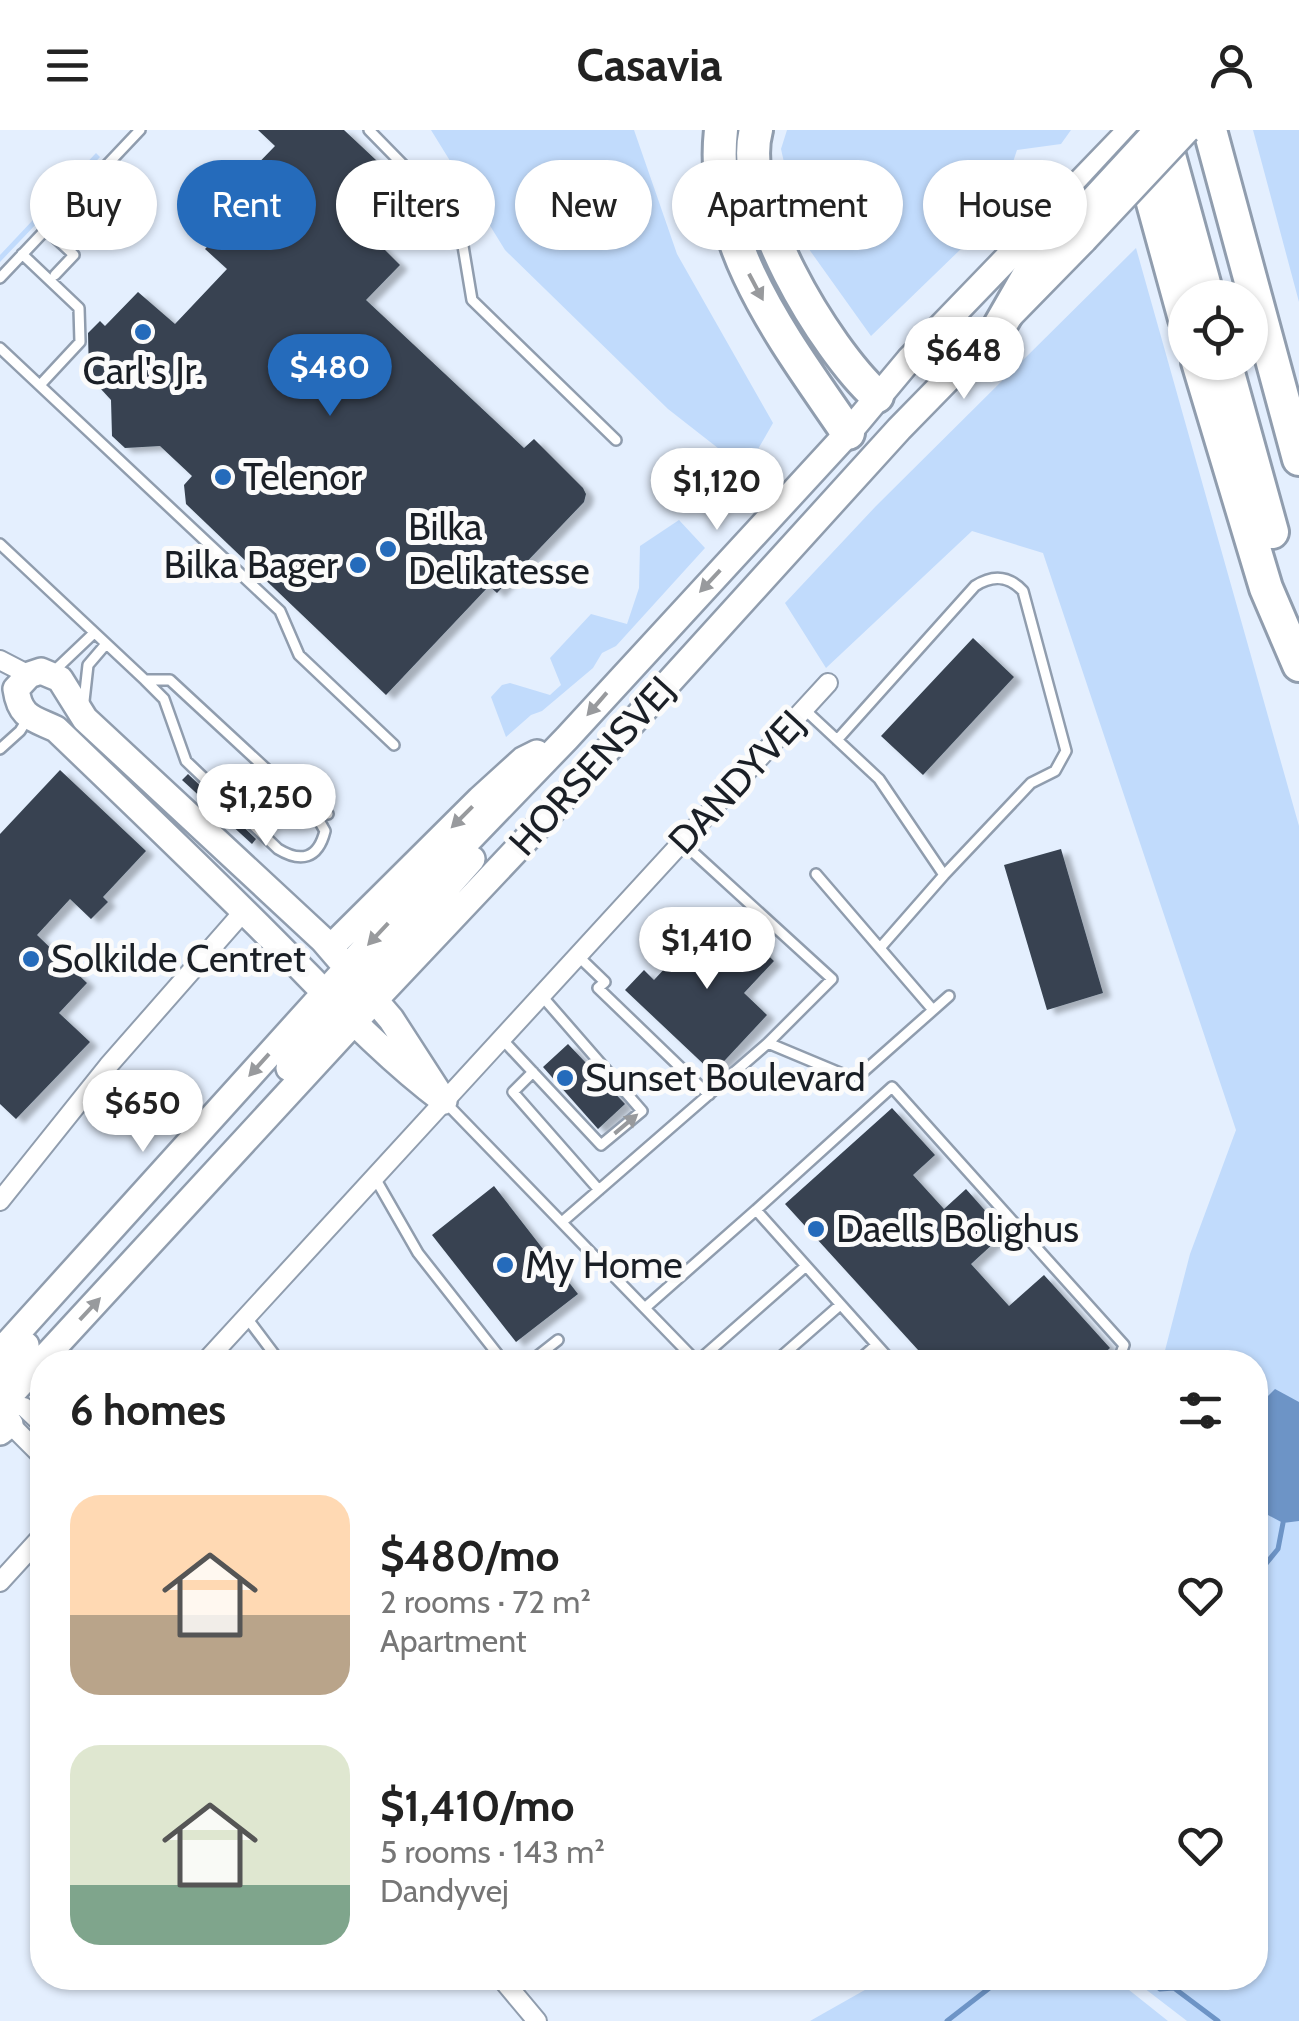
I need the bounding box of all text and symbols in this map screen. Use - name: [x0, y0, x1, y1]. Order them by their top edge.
- icon: menu: [40, 38, 95, 93]
- text: Casavia: [577, 38, 722, 92]
- icon: person: [1204, 38, 1259, 93]
- chip: Buy: [30, 160, 157, 250]
- chip: Rent: [177, 160, 316, 250]
- chip: Filters: [336, 160, 495, 250]
- chip: New: [515, 160, 652, 250]
- chip: Apartment: [672, 160, 903, 250]
- chip: House: [923, 160, 1087, 250]
- one-way arrow: [747, 272, 764, 301]
- map controls: [1168, 280, 1268, 380]
- button: locate: [1168, 280, 1268, 380]
- pin: $648: [905, 317, 1023, 402]
- marker: Carl's Jr.: [132, 321, 154, 343]
- text: $648: [926, 330, 1002, 369]
- pin: $480: [271, 334, 389, 419]
- place label: Carl's Jr.: [83, 347, 203, 394]
- text: $480: [290, 347, 370, 386]
- pin: $1,120: [636, 448, 798, 533]
- place label: Telenor: [243, 453, 362, 500]
- text: $1,120: [673, 461, 761, 500]
- marker: Telenor: [212, 466, 234, 488]
- place label: Bilka Delikatesse: [408, 503, 590, 594]
- marker: Bilka Delikatesse: [377, 538, 399, 560]
- place label: Bilka Bager: [164, 541, 338, 588]
- marker: Bilka Bager: [347, 554, 369, 576]
- one-way arrow: [699, 569, 722, 593]
- street label: HORSENSVEJ: [499, 666, 684, 865]
- one-way arrow: [586, 691, 608, 716]
- street label: DANDYVEJ: [658, 700, 815, 863]
- pin: $1,250: [185, 764, 347, 849]
- text: $1,250: [219, 777, 313, 816]
- one-way arrow: [450, 805, 474, 829]
- pin: $1,410: [626, 907, 788, 992]
- text: $1,410: [661, 920, 753, 959]
- one-way arrow: [367, 922, 390, 946]
- place label: Solkilde Centret: [51, 935, 306, 982]
- marker: Solkilde Centret: [20, 948, 42, 970]
- one-way arrow: [248, 1053, 271, 1077]
- place label: Sunset Boulevard: [585, 1054, 866, 1101]
- marker: Sunset Boulevard: [554, 1067, 576, 1089]
- pin: $650: [84, 1070, 202, 1155]
- text: $650: [105, 1083, 181, 1122]
- one-way arrow: [613, 1113, 638, 1135]
- place label: Daells Bolighus: [836, 1205, 1079, 1252]
- marker: Daells Bolighus: [805, 1218, 827, 1240]
- place label: My Home: [525, 1241, 683, 1288]
- marker: My Home: [494, 1254, 516, 1276]
- one-way arrow: [78, 1297, 101, 1321]
- icon: filters: [1173, 1383, 1228, 1438]
- text: 6 homes: [70, 1384, 226, 1436]
- text: $480/mo: [380, 1530, 559, 1582]
- icon: home: [150, 1535, 270, 1655]
- icon: heart: [1173, 1568, 1228, 1623]
- text: 2 rooms · 72 m²: [380, 1582, 591, 1621]
- text: Apartment: [380, 1621, 527, 1660]
- text: $1,410/mo: [380, 1780, 574, 1832]
- icon: home: [150, 1785, 270, 1905]
- icon: heart: [1173, 1818, 1228, 1873]
- text: 5 rooms · 143 m²: [380, 1832, 605, 1871]
- text: Dandyvej: [380, 1871, 509, 1910]

